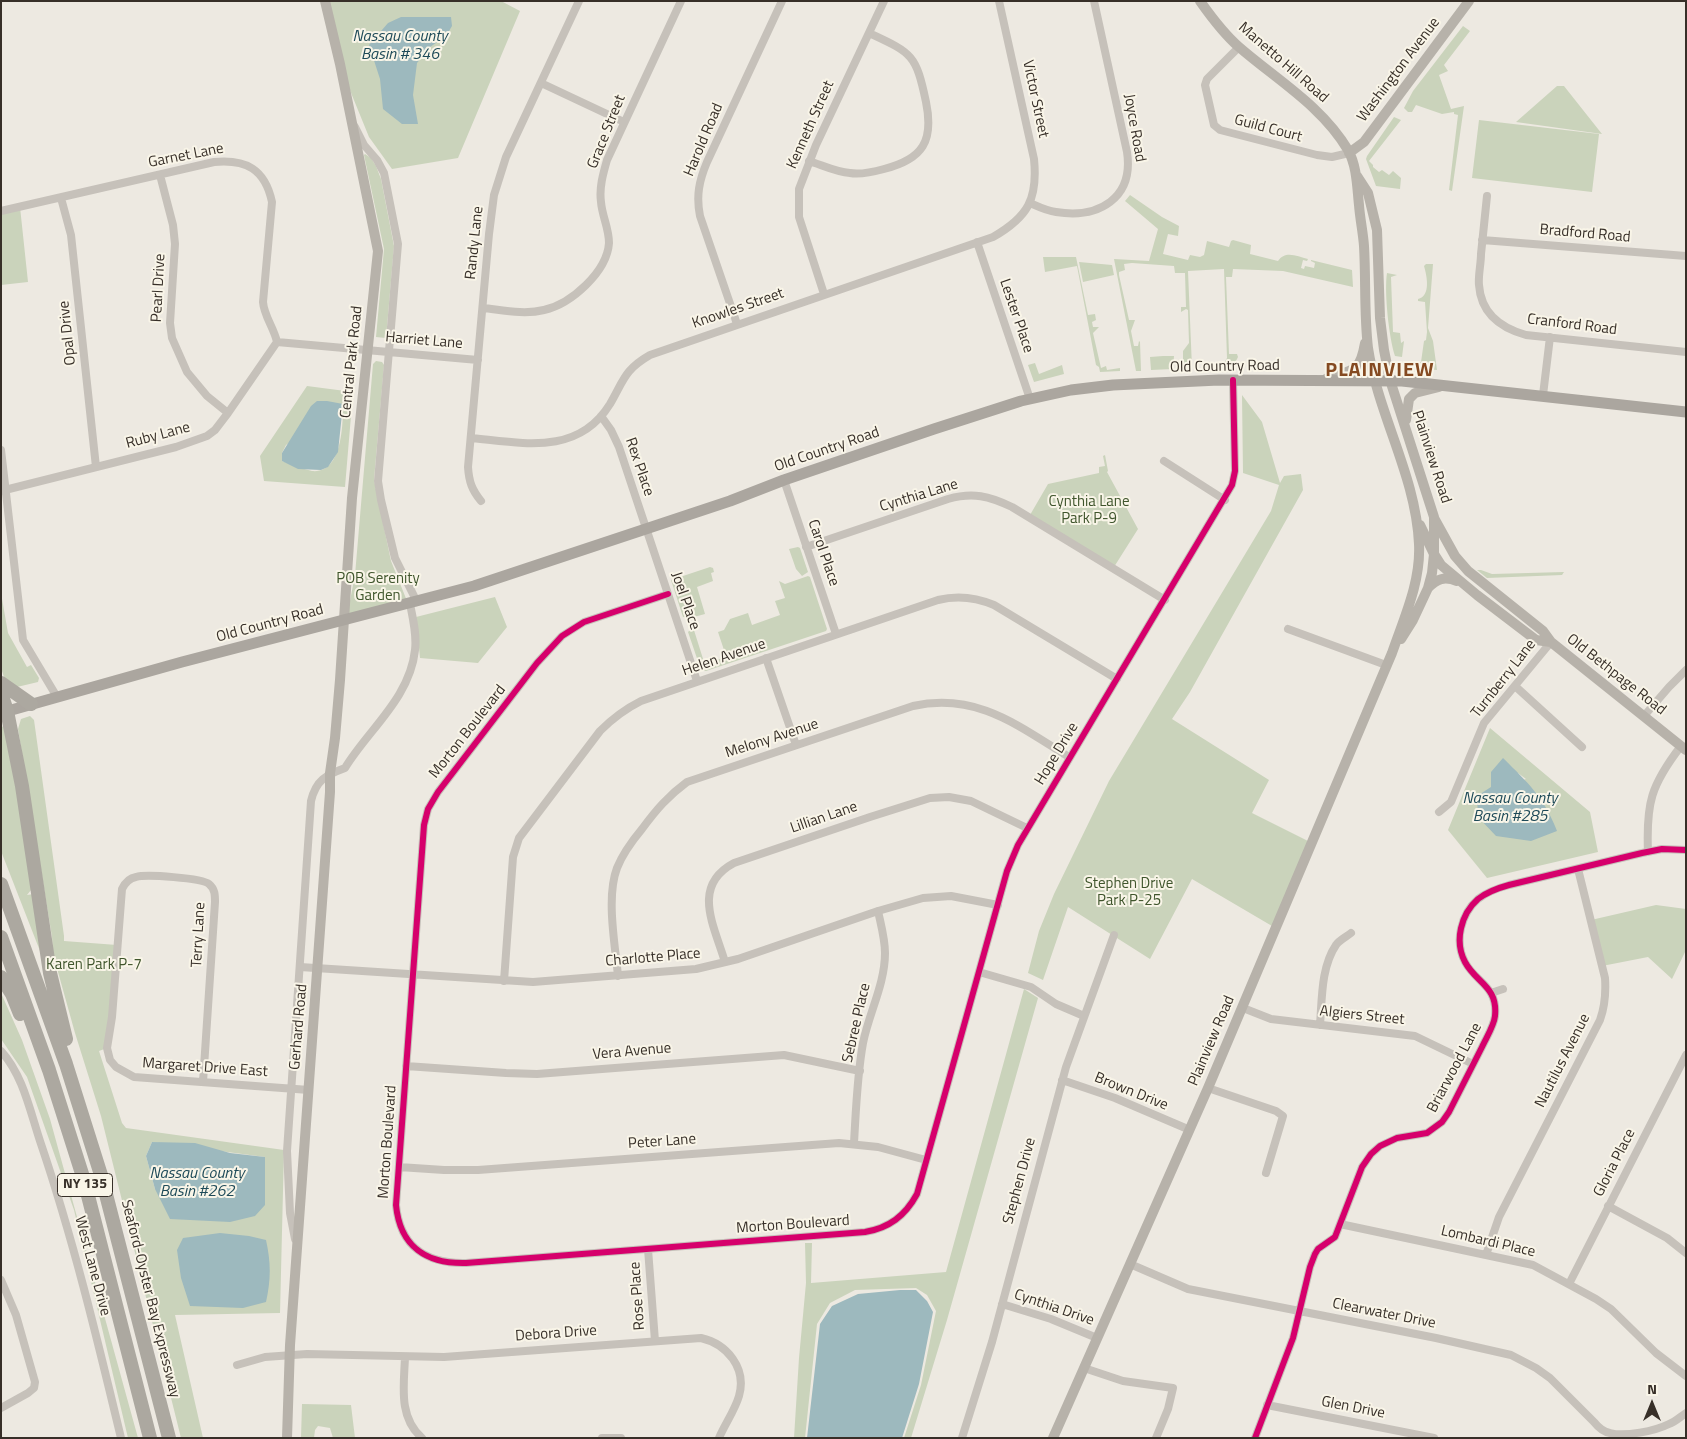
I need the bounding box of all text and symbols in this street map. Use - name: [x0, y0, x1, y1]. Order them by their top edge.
- street label: Washington Avenue: [1354, 14, 1444, 126]
- street label: Manetto Hill Road: [1234, 19, 1332, 107]
- water label: Nassau County Basin # 346: [352, 27, 448, 65]
- street label: Victor Street: [1018, 59, 1052, 139]
- street label: Kenneth Street: [783, 78, 839, 172]
- street label: Grace Street: [584, 92, 630, 172]
- street label: Joyce Road: [1119, 92, 1149, 164]
- street label: Harold Road: [681, 101, 727, 179]
- street label: Guild Court: [1232, 111, 1304, 147]
- street label: Garnet Lane: [147, 140, 225, 172]
- street label: Randy Lane: [462, 205, 488, 281]
- street label: Bradford Road: [1539, 221, 1631, 247]
- street label: Pearl Drive: [148, 253, 170, 323]
- street label: Lester Place: [995, 277, 1037, 355]
- street label: Knowles Street: [690, 285, 786, 333]
- street label: Opal Drive: [56, 300, 80, 366]
- street label: Central Park Road: [337, 305, 367, 419]
- street label: Cranford Road: [1526, 311, 1618, 339]
- street label: Harriet Lane: [384, 329, 464, 353]
- street label: Old Country Road: [1170, 357, 1280, 377]
- district label: PLAINVIEW: [1324, 359, 1436, 383]
- street label: Plainview Road: [1408, 408, 1454, 506]
- street label: Ruby Lane: [124, 419, 192, 453]
- street label: Old Country Road: [772, 424, 882, 476]
- street label: Rex Place: [621, 435, 657, 499]
- street label: Cynthia Lane: [878, 476, 960, 516]
- park label: Cynthia Lane Park P-9: [1049, 493, 1129, 528]
- street label: Carol Place: [803, 517, 843, 589]
- park label: POB Serenity Garden: [336, 570, 420, 605]
- street label: Joel Place: [667, 570, 703, 632]
- street label: Old Country Road: [215, 601, 325, 647]
- street label: Old Bethpage Road: [1563, 631, 1669, 719]
- street label: Helen Avenue: [680, 635, 768, 681]
- street label: Turnberry Lane: [1468, 636, 1540, 722]
- street label: Morton Boulevard: [426, 682, 510, 782]
- street label: Melony Avenue: [723, 715, 821, 763]
- street label: Hope Drive: [1031, 720, 1083, 788]
- water label: Nassau County Basin #285: [1462, 789, 1558, 827]
- street label: Lillian Lane: [788, 798, 860, 838]
- park label: Stephen Drive Park P-25: [1085, 875, 1173, 910]
- street label: Terry Lane: [188, 902, 210, 968]
- street label: Charlotte Place: [605, 945, 701, 971]
- park label: Karen Park P-7: [46, 956, 142, 974]
- street label: Sebree Place: [839, 982, 875, 1064]
- street label: Gerhard Road: [286, 983, 312, 1071]
- street label: Plainview Road: [1185, 993, 1239, 1089]
- street label: Algiers Street: [1319, 1003, 1405, 1029]
- street label: Nautilus Avenue: [1532, 1011, 1594, 1111]
- street label: Briarwood Lane: [1424, 1020, 1486, 1116]
- street label: Vera Avenue: [592, 1040, 672, 1064]
- street label: Margaret Drive East: [142, 1055, 268, 1081]
- street label: Brown Drive: [1092, 1069, 1170, 1115]
- street label: Morton Boulevard: [375, 1085, 401, 1199]
- street label: Gloria Place: [1590, 1126, 1640, 1200]
- street label: Peter Lane: [627, 1131, 697, 1153]
- street label: Stephen Drive: [1000, 1136, 1040, 1226]
- water label: Nassau County Basin #262: [149, 1164, 245, 1202]
- road number: NY 135: [58, 1174, 112, 1196]
- street label: Seaford-Oyster Bay Expressway: [117, 1198, 183, 1400]
- street label: Morton Boulevard: [736, 1212, 850, 1238]
- street label: West Lane Drive: [70, 1214, 114, 1318]
- street label: Lombardi Place: [1439, 1222, 1537, 1262]
- street label: Rose Place: [627, 1261, 649, 1331]
- street label: Cynthia Drive: [1012, 1286, 1096, 1330]
- street label: Clearwater Drive: [1331, 1295, 1437, 1333]
- street label: Debora Drive: [515, 1322, 597, 1346]
- text: N: [1647, 1378, 1657, 1399]
- north arrow: [1627, 1379, 1677, 1429]
- street label: Glen Drive: [1320, 1393, 1386, 1423]

